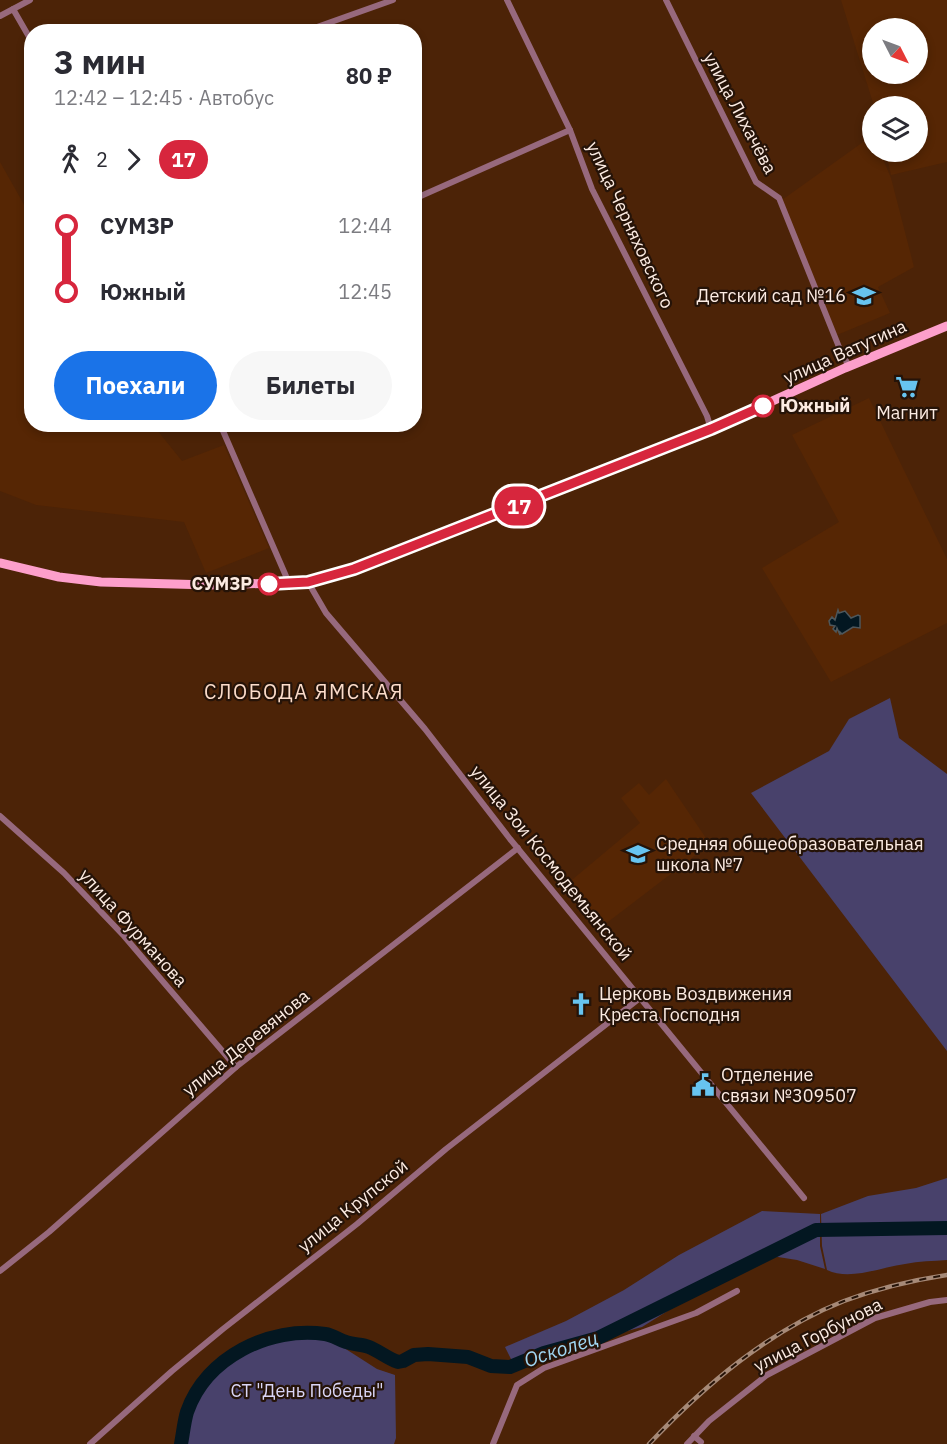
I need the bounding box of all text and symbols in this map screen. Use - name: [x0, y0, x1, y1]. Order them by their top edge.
- north arrow: [862, 18, 928, 84]
- map controls: [862, 18, 928, 162]
- text: 3 мин: [54, 40, 146, 83]
- street label: улица Лихачёва: [699, 48, 782, 178]
- text: 80 ₽: [346, 61, 392, 90]
- text: 12:42 – 12:45 · Автобус: [54, 84, 274, 111]
- button: layers: [862, 96, 928, 162]
- street label: улица Черняховского: [582, 138, 679, 312]
- icon: walk: [54, 143, 87, 176]
- icon: forward: [117, 143, 150, 176]
- text: 17: [171, 145, 196, 173]
- text: 2: [96, 146, 108, 173]
- text: СУМЗР: [100, 211, 174, 240]
- text: 12:44: [338, 212, 392, 239]
- text: Южный: [100, 277, 186, 306]
- text: 12:45: [338, 278, 392, 305]
- school or university icon: Детский сад №16: [851, 283, 877, 309]
- place label: Детский сад №16: [697, 284, 846, 307]
- street label: улица Ватутина: [780, 314, 910, 389]
- button: Поехали: [54, 351, 217, 420]
- button: Билеты: [229, 351, 392, 420]
- supermarket icon: Магнит: [894, 374, 920, 400]
- place label: Южный: [780, 394, 850, 417]
- marker: Южный: [752, 395, 774, 417]
- place label: Магнит: [876, 401, 938, 424]
- line badge: 17: [492, 486, 546, 526]
- text: 17: [506, 492, 532, 520]
- place label: СУМЗР: [191, 572, 252, 595]
- marker: СУМЗР: [258, 573, 280, 595]
- district label: СЛОБОДА ЯМСКАЯ: [204, 678, 404, 705]
- street label: улица Зои Космодемьянской: [465, 760, 637, 965]
- place label: Средняя общеобразовательная школа №7: [656, 832, 924, 876]
- school or university icon: Средняя общеобразовательная школа №7: [625, 841, 651, 867]
- street label: улица Фурманова: [74, 864, 193, 992]
- place label: Церковь Воздвижения Креста Господня: [599, 982, 792, 1026]
- street label: улица Деревянова: [177, 984, 314, 1101]
- church icon: Церковь Воздвижения Креста Господня: [568, 991, 594, 1017]
- place label: Отделение связи №309507: [721, 1063, 857, 1107]
- public building icon: Отделение связи №309507: [690, 1072, 716, 1098]
- street label: улица Крупской: [293, 1154, 412, 1257]
- street label: улица Горбунова: [750, 1292, 886, 1377]
- water label: Осколец: [520, 1324, 602, 1373]
- park label: СТ "День Победы": [231, 1379, 383, 1402]

